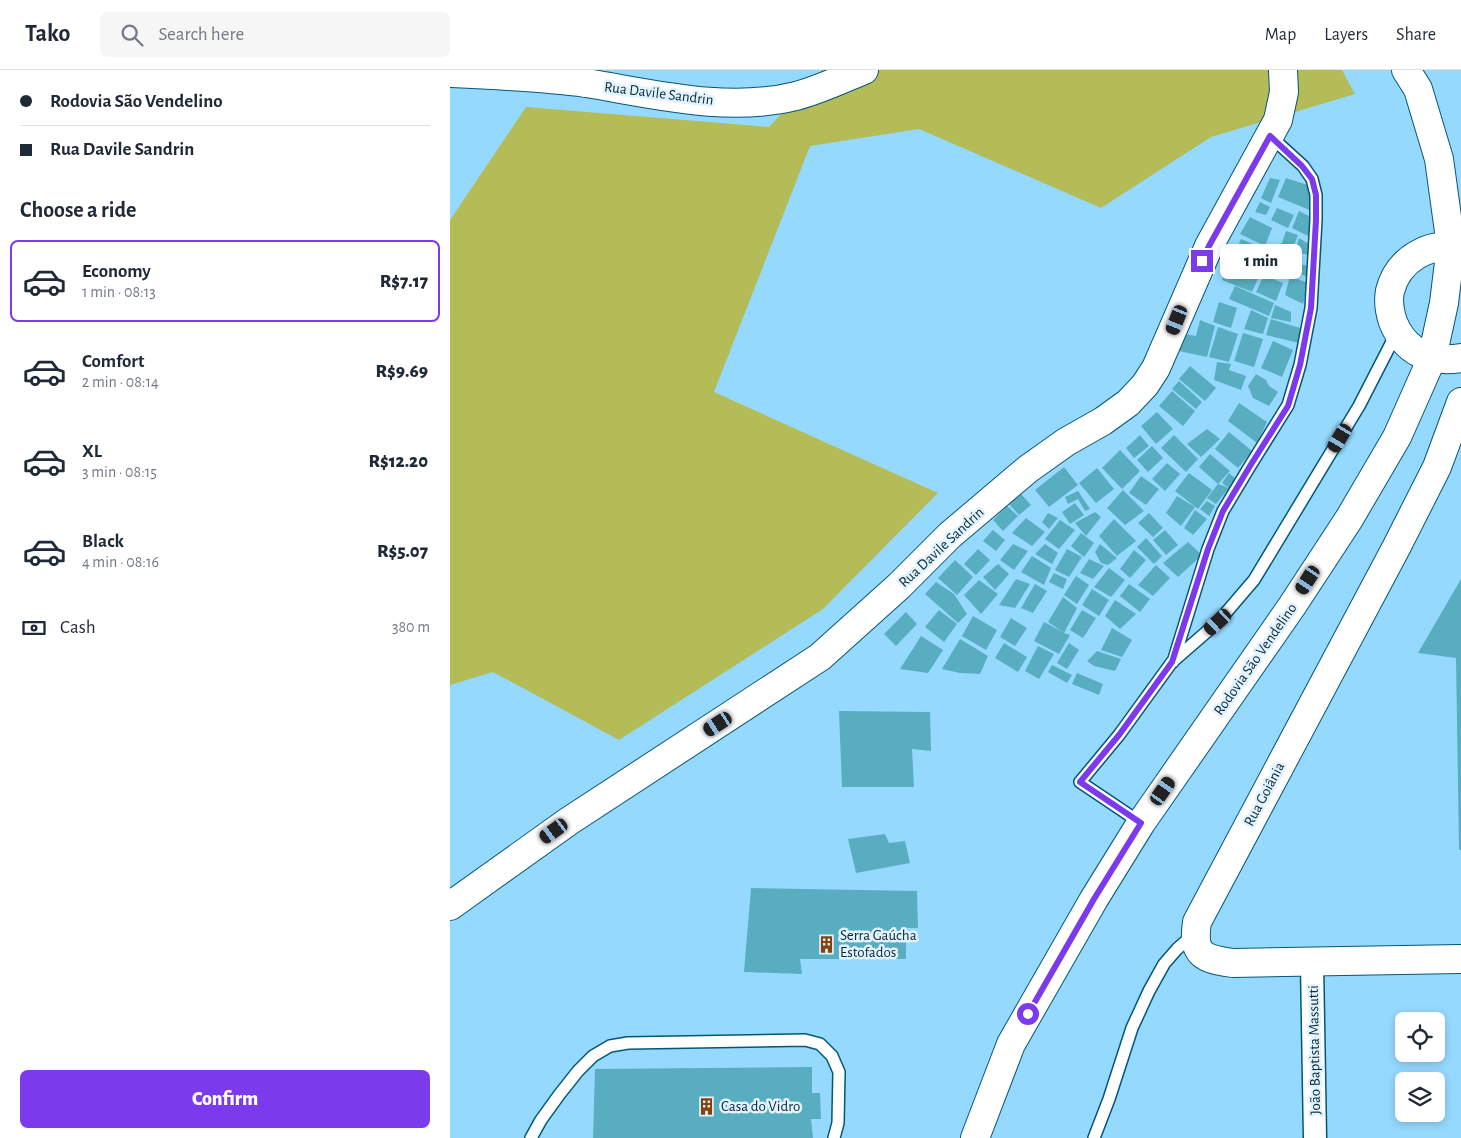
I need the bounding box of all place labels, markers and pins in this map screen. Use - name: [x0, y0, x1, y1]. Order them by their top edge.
- place label: Serra Gaúcha Estofados: [840, 928, 917, 960]
- building icon: Serra Gaúcha Estofados: [816, 934, 836, 954]
- building icon: Casa do Vidro: [697, 1096, 717, 1116]
- place label: Casa do Vidro: [721, 1099, 800, 1114]

